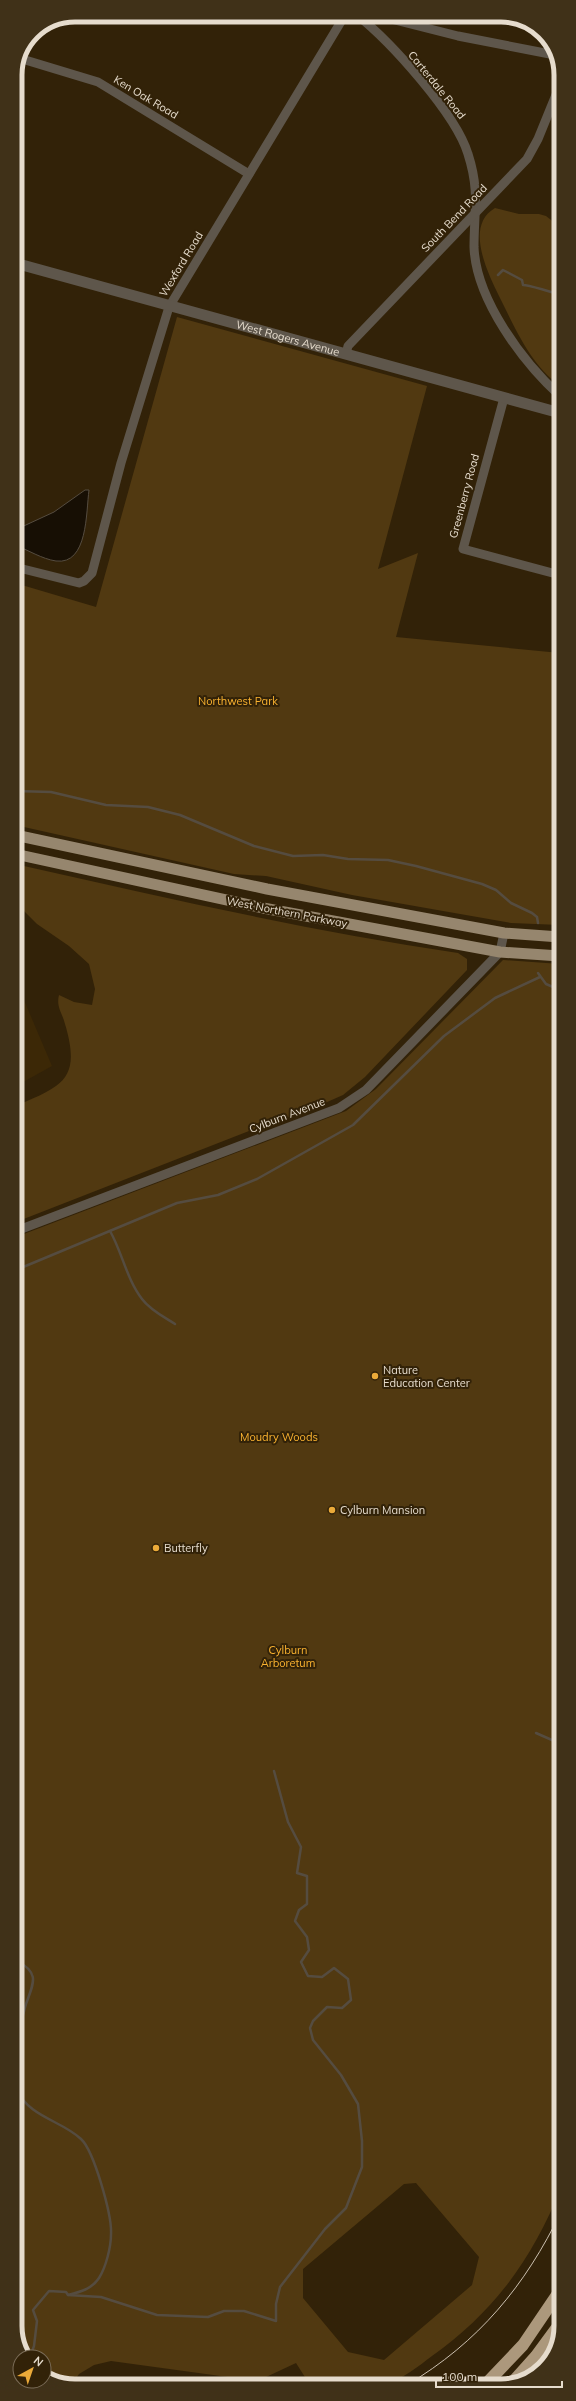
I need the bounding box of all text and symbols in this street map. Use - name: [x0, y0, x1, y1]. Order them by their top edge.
- street label: Carterdale Road: [405, 48, 469, 122]
- street label: Ken Oak Road: [111, 72, 181, 122]
- street label: South Bend Road: [418, 181, 490, 255]
- street label: Wexford Road: [156, 229, 206, 299]
- street label: West Rogers Avenue: [235, 317, 341, 359]
- street label: Greenberry Road: [446, 452, 482, 540]
- park label: Northwest Park: [198, 694, 278, 708]
- street label: West Northern Parkway: [225, 893, 349, 931]
- street label: Cylburn Avenue: [247, 1094, 327, 1136]
- place label: Nature Education Center: [383, 1363, 470, 1390]
- marker: Nature Education Center: [370, 1371, 380, 1381]
- park label: Moudry Woods: [240, 1430, 318, 1444]
- place label: Cylburn Mansion: [340, 1503, 425, 1517]
- marker: Cylburn Mansion: [327, 1505, 337, 1515]
- place label: Butterfly: [164, 1541, 208, 1555]
- marker: Butterfly: [151, 1543, 161, 1553]
- park label: Cylburn Arboretum: [261, 1643, 315, 1670]
- north arrow: [12, 2349, 52, 2389]
- text: N: [31, 2353, 46, 2369]
- scale bar: [436, 2363, 562, 2389]
- text: 100 m: [442, 2369, 477, 2384]

